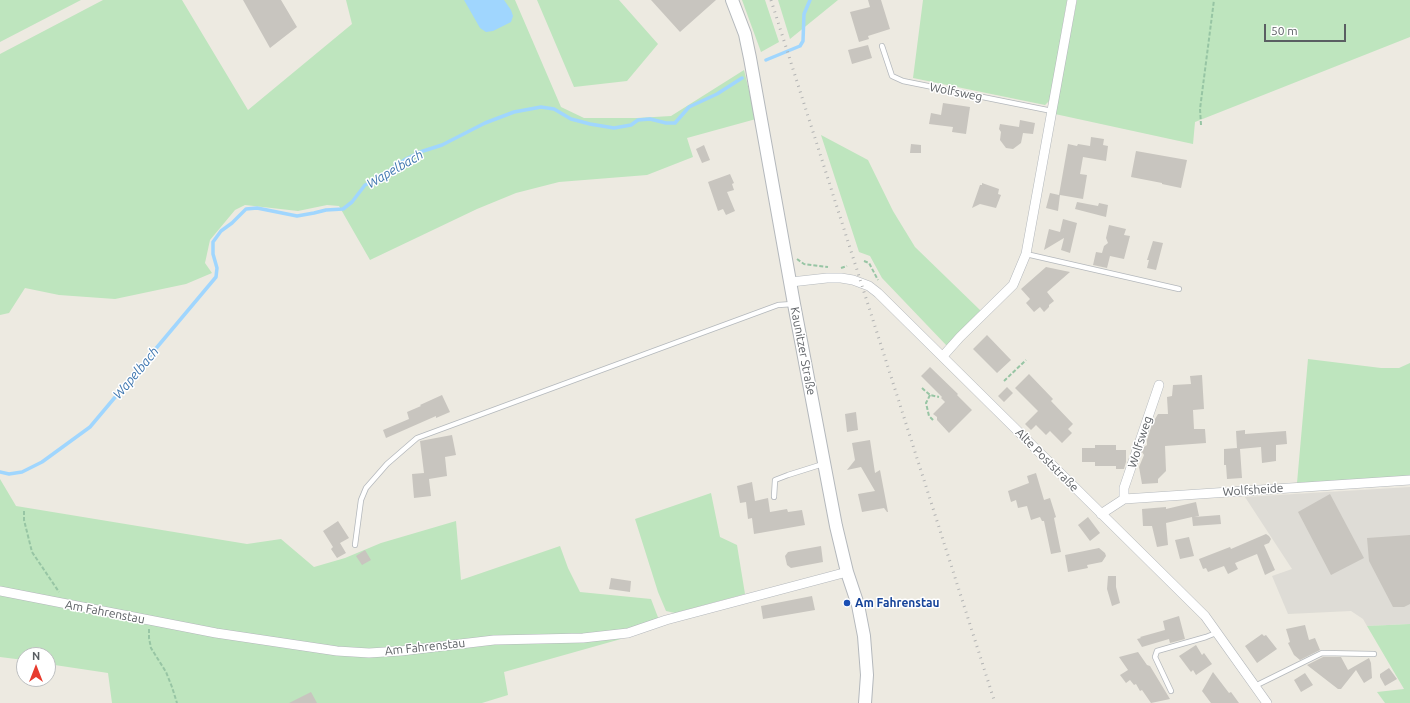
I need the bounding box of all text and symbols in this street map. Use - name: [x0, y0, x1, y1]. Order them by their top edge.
- scale bar: [1266, 16, 1348, 42]
- text: 50 m: [1271, 24, 1298, 37]
- street label: Wolfsweg: [928, 80, 984, 104]
- water label: Wapelbach: [364, 147, 426, 191]
- street label: Kaunitzer Straße: [787, 306, 819, 396]
- water label: Wapelbach: [110, 344, 162, 402]
- street label: Wolfsweg: [1125, 414, 1155, 470]
- street label: Alte Poststraße: [1012, 425, 1082, 495]
- street label: Wolfsheide: [1222, 481, 1284, 499]
- place label: Am Fahrenstau: [855, 596, 940, 610]
- street label: Am Fahrenstau: [64, 597, 146, 627]
- marker: Am Fahrenstau: [842, 598, 852, 608]
- street label: Am Fahrenstau: [384, 636, 466, 658]
- north arrow: [16, 647, 56, 687]
- text: N: [32, 650, 40, 662]

